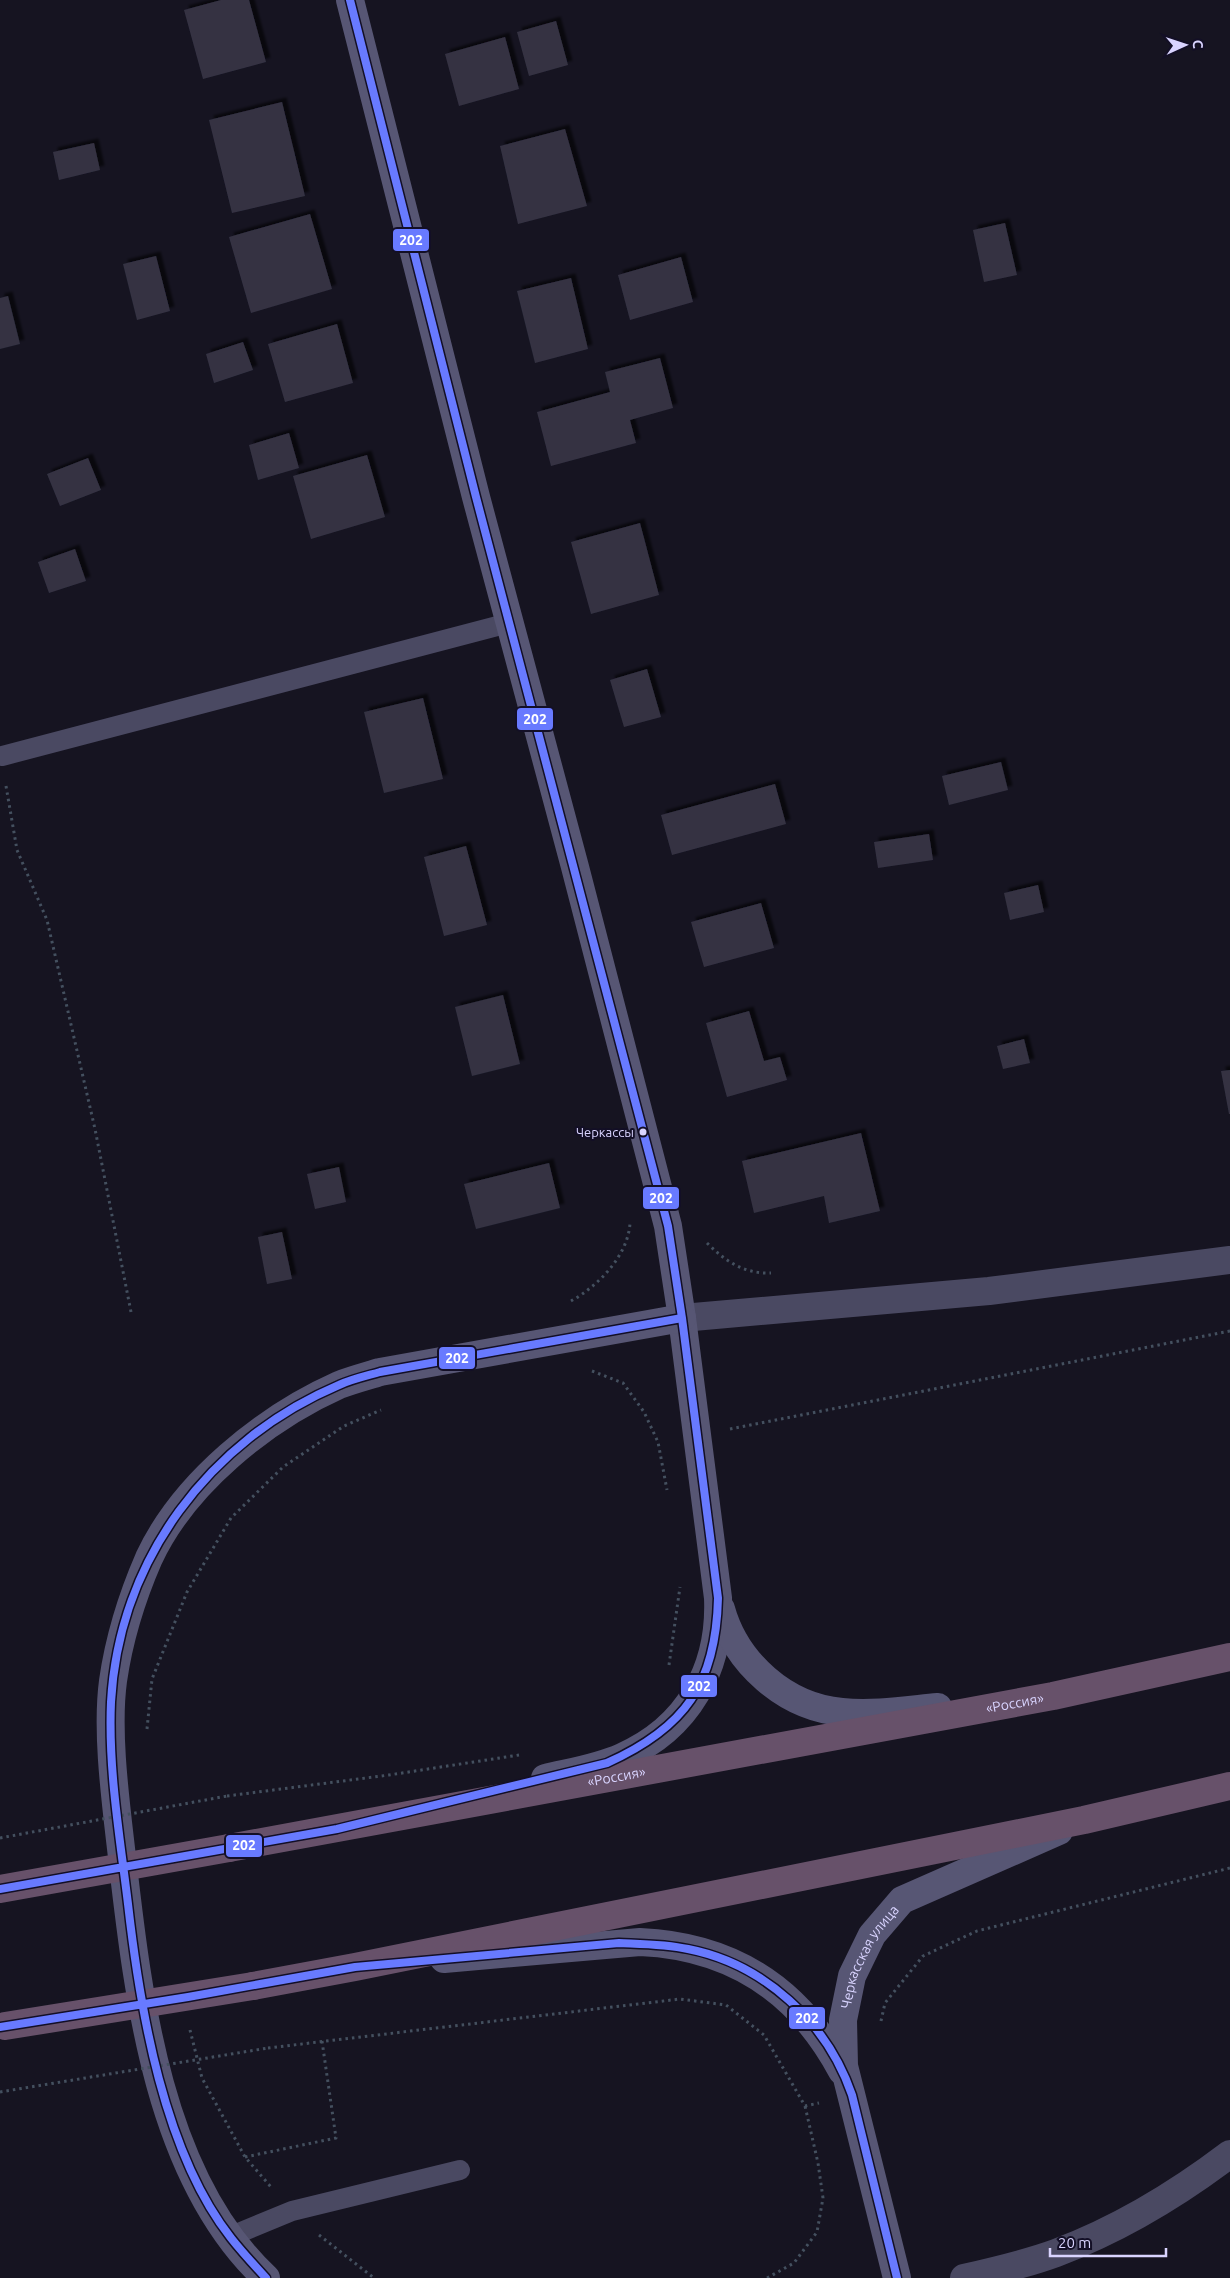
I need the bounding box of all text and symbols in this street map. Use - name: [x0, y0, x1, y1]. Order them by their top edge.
- north arrow: [1160, 20, 1210, 70]
- text: С: [1190, 39, 1206, 49]
- line badge: 202: [392, 228, 430, 252]
- text: 202: [399, 232, 423, 248]
- line badge: 202: [516, 707, 554, 731]
- text: 202: [523, 711, 547, 727]
- place label: Черкассы: [576, 1125, 634, 1139]
- marker: Черкассы: [638, 1127, 648, 1137]
- line badge: 202: [642, 1186, 680, 1210]
- text: 202: [649, 1190, 673, 1206]
- line badge: 202: [438, 1346, 476, 1370]
- text: 202: [445, 1350, 469, 1366]
- line badge: 202: [680, 1674, 718, 1698]
- text: 202: [687, 1678, 711, 1694]
- street label: «Россия»: [985, 1690, 1045, 1716]
- street label: «Россия»: [586, 1763, 647, 1790]
- line badge: 202: [225, 1834, 263, 1858]
- text: 202: [232, 1837, 256, 1853]
- street label: Черкасская улица: [838, 1902, 902, 2010]
- line badge: 202: [788, 2006, 826, 2030]
- text: 202: [795, 2010, 819, 2026]
- scale bar: [1050, 2226, 1166, 2258]
- text: 20 m: [1058, 2234, 1091, 2251]

